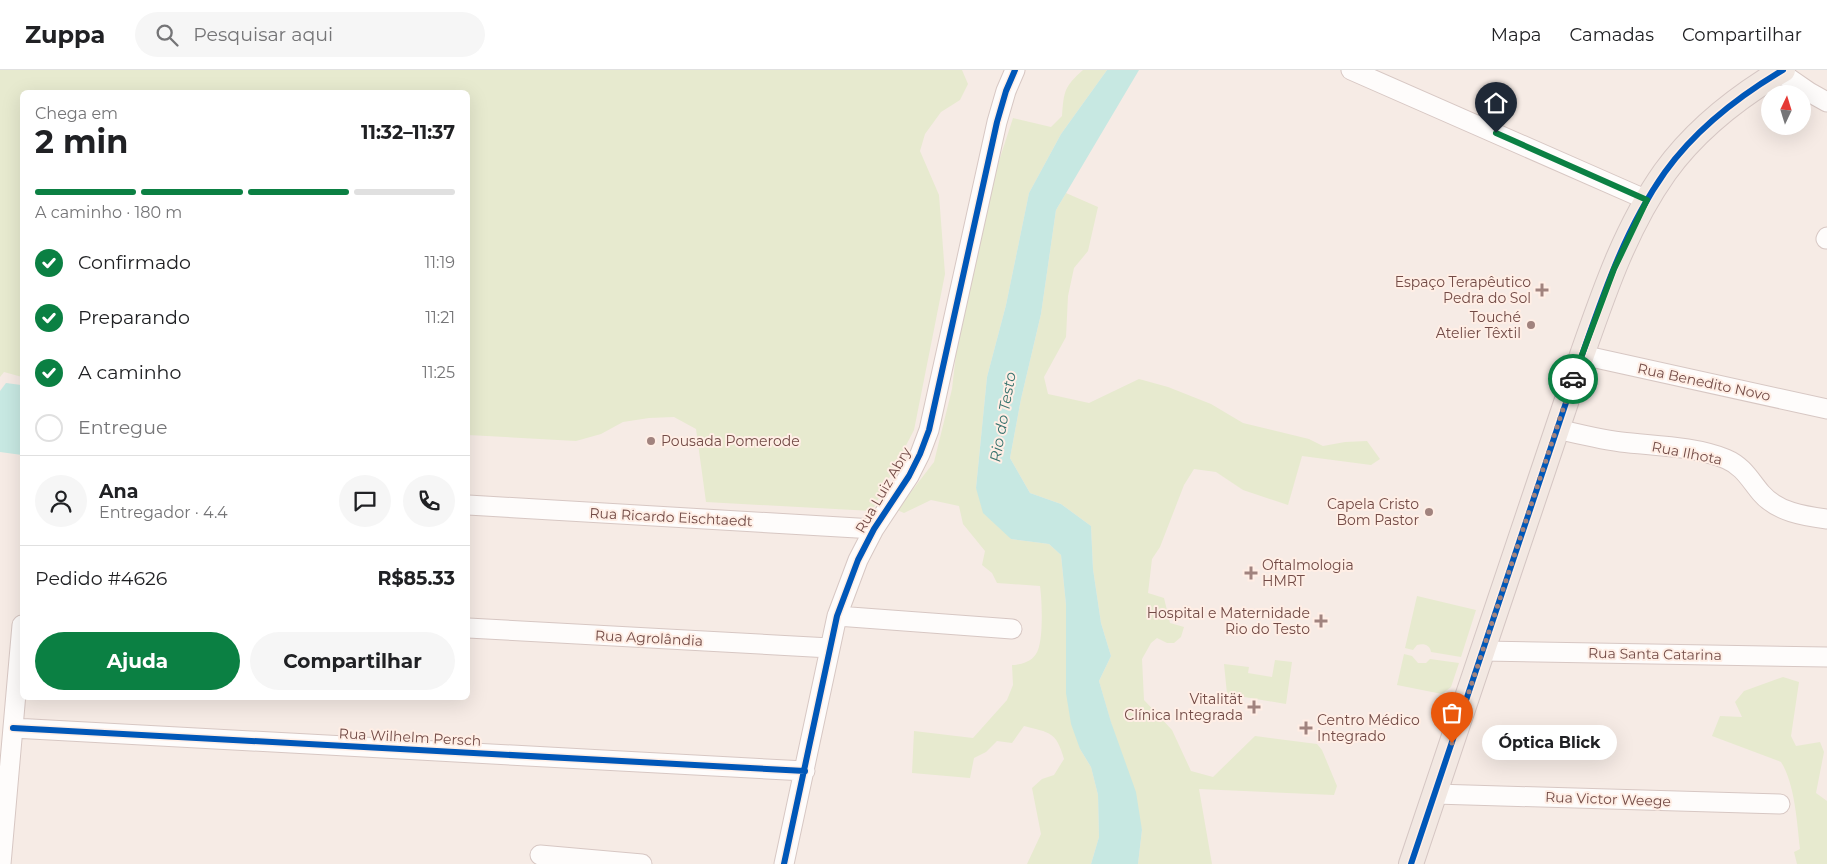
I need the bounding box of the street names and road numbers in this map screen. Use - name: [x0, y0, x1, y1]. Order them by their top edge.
- street label: Rua Benedito Novo: [1636, 359, 1772, 405]
- street label: Rua Ilhota: [1650, 437, 1724, 469]
- street label: Rua Luiz Abry: [851, 443, 915, 536]
- street label: Rua Ricardo Eischtaedt: [589, 504, 753, 530]
- street label: Rua Agrolândia: [594, 626, 704, 650]
- street label: Rua Santa Catarina: [1588, 644, 1722, 664]
- street label: Rua Wilhelm Persch: [338, 724, 482, 750]
- street label: Rua Victor Weege: [1545, 788, 1671, 810]

